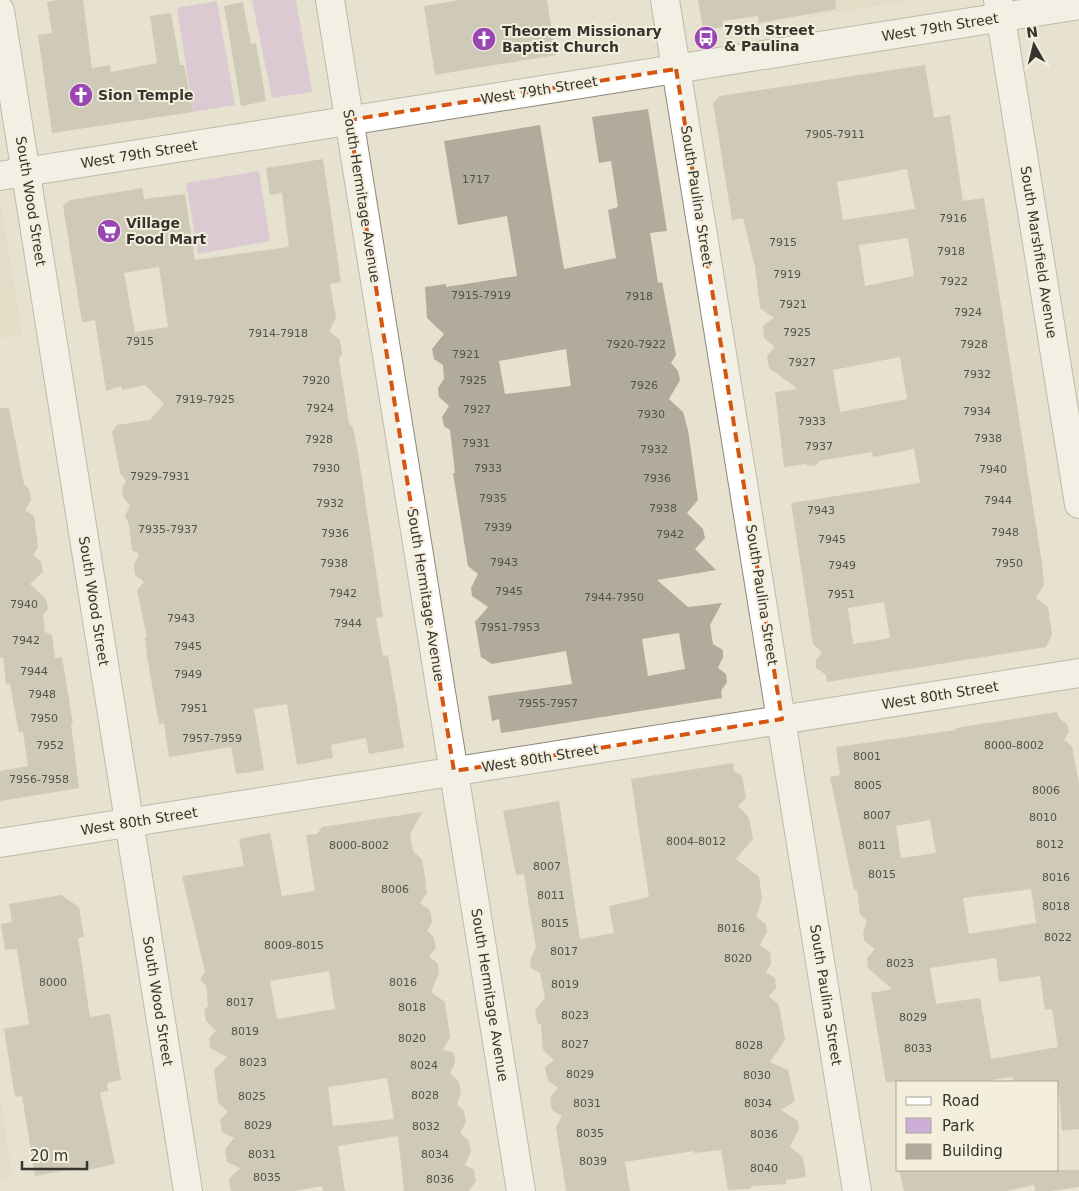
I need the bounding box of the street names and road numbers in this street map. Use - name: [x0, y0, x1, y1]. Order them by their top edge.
- street label: West 79th Street: [880, 10, 1000, 44]
- street label: West 79th Street: [479, 73, 599, 107]
- street label: South Hermitage Avenue: [340, 108, 384, 284]
- street label: South Paulina Street: [678, 124, 716, 268]
- street label: South Wood Street: [13, 135, 49, 268]
- street label: West 79th Street: [79, 137, 199, 171]
- street label: South Marshfield Avenue: [1017, 165, 1061, 339]
- street label: South Hermitage Avenue: [404, 507, 448, 683]
- street label: South Paulina Street: [743, 523, 781, 667]
- street label: South Wood Street: [76, 535, 112, 668]
- street label: West 80th Street: [880, 678, 1000, 712]
- street label: West 80th Street: [480, 741, 600, 775]
- street label: West 80th Street: [79, 804, 199, 838]
- street label: South Hermitage Avenue: [468, 907, 512, 1083]
- street label: South Paulina Street: [807, 923, 845, 1067]
- street label: South Wood Street: [140, 935, 176, 1068]

